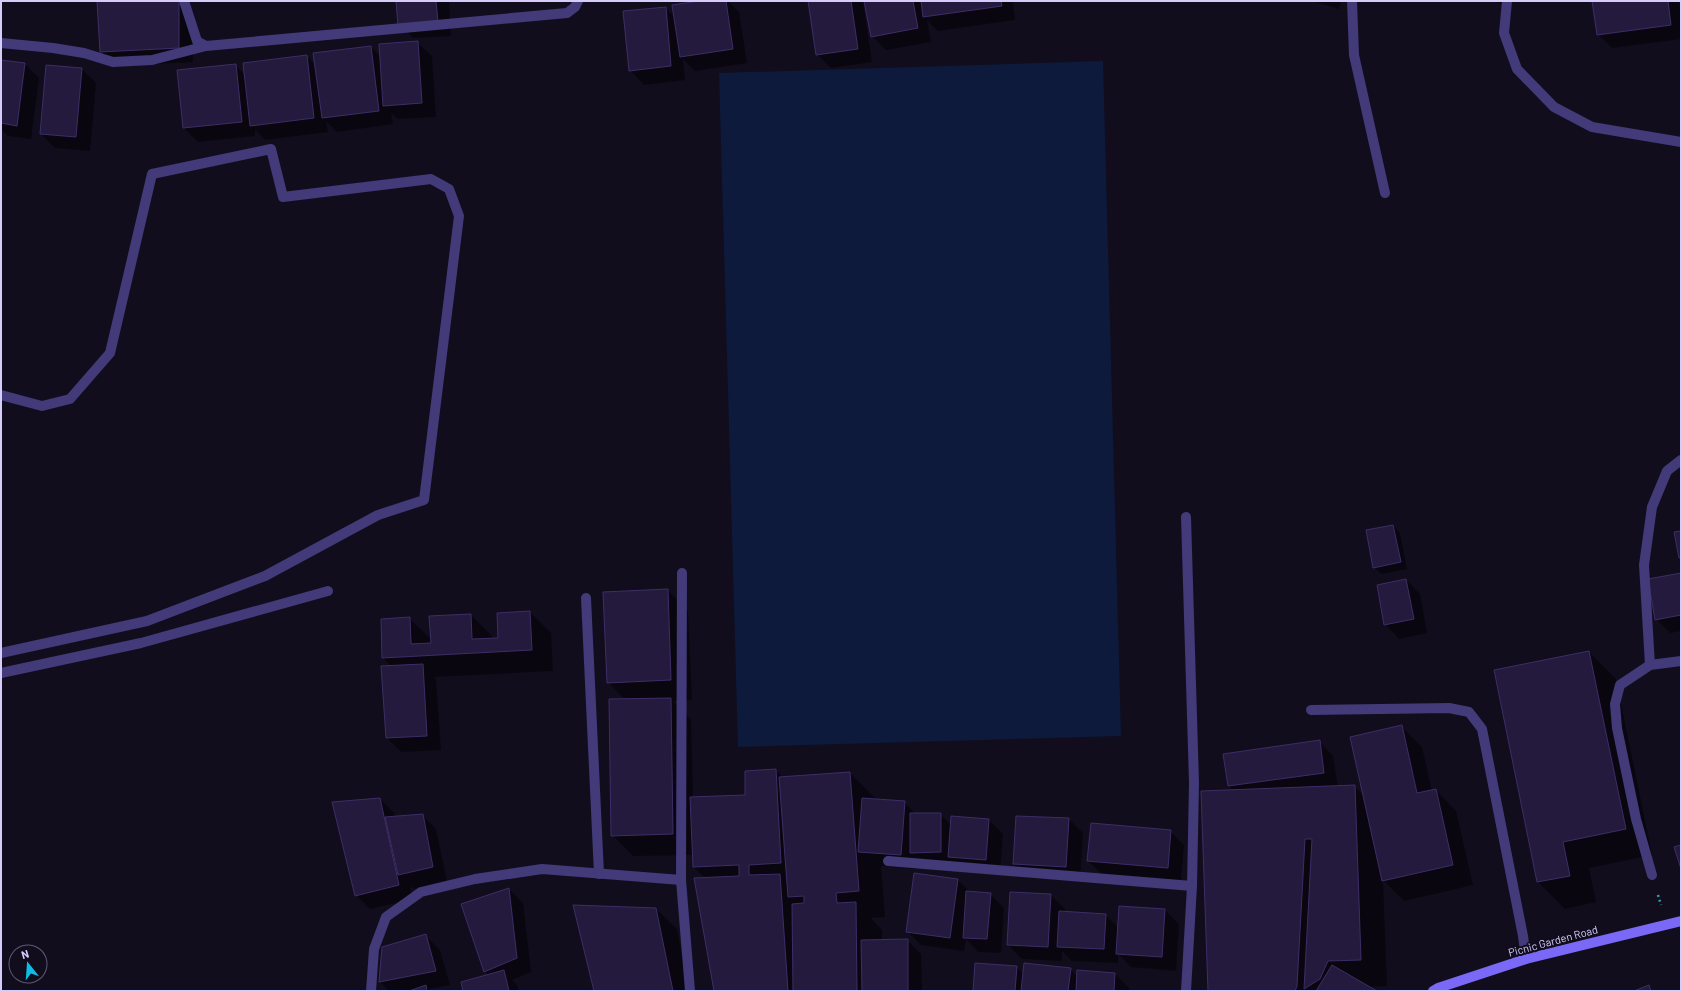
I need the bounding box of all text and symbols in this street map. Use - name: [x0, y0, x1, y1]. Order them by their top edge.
- street label: Picnic Garden Road: [1507, 922, 1599, 959]
- north arrow: [8, 944, 48, 984]
- text: N: [20, 947, 30, 961]

